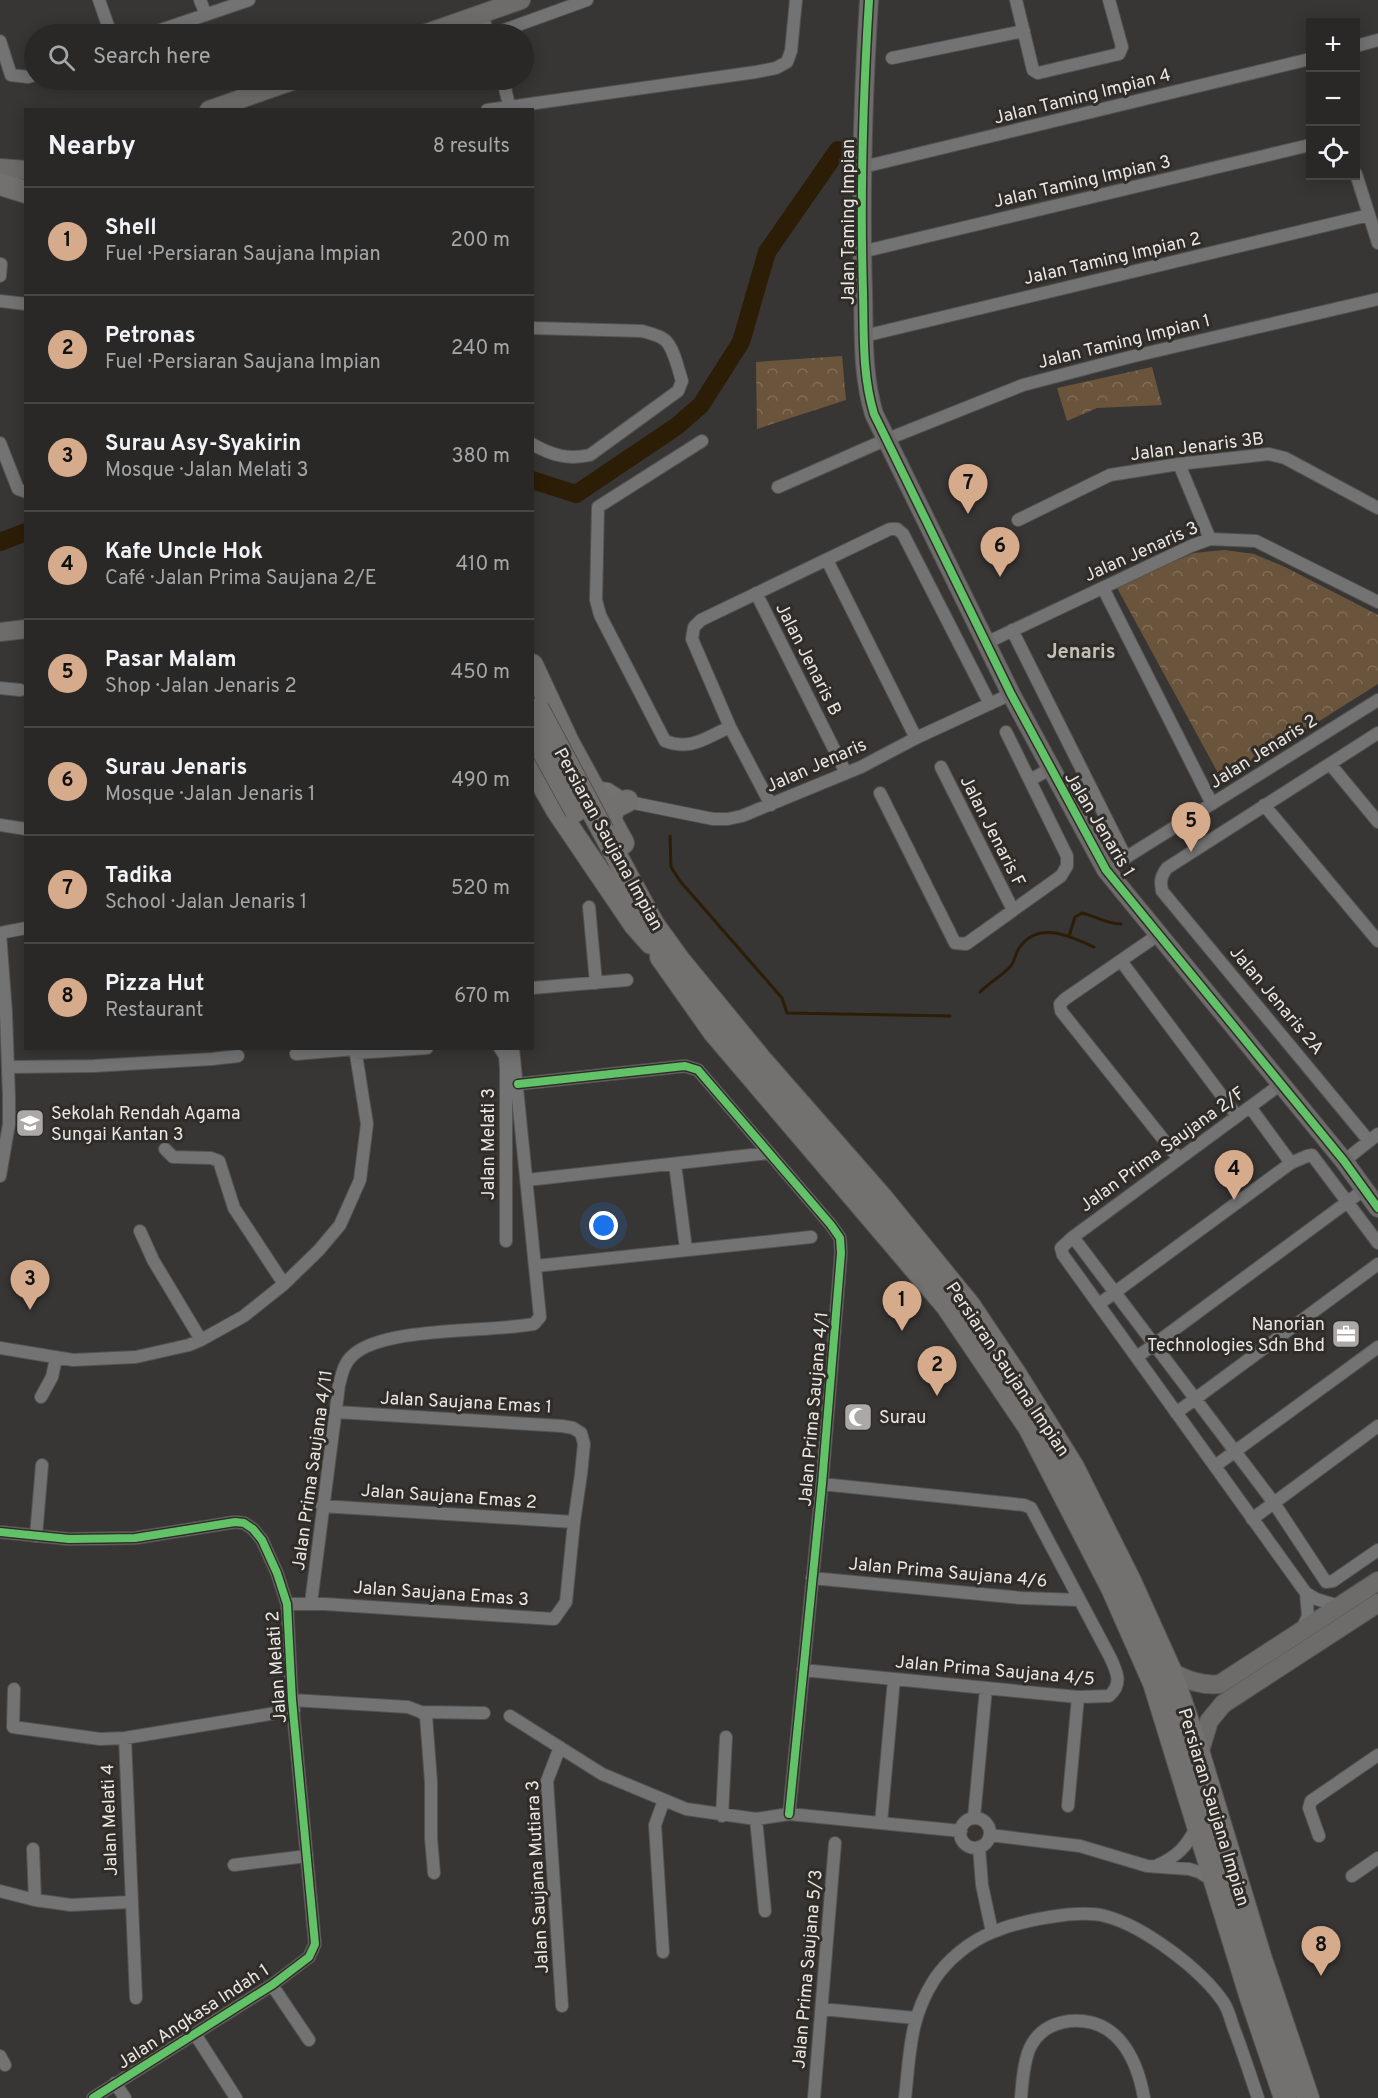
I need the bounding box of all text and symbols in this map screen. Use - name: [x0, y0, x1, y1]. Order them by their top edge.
- map controls: [1306, 18, 1360, 180]
- button: +: [1306, 18, 1360, 72]
- search box: [24, 24, 534, 90]
- icon: search: [45, 41, 78, 74]
- text: Search here: [93, 44, 211, 71]
- street label: Jalan Taming Impian 4: [992, 64, 1173, 131]
- button: −: [1306, 72, 1360, 126]
- button: locate: [1306, 126, 1360, 180]
- text: Nearby: [48, 131, 136, 164]
- text: 8 results: [433, 134, 510, 160]
- street label: Jalan Taming Impian: [838, 139, 861, 305]
- street label: Jalan Taming Impian 3: [991, 151, 1173, 214]
- text: Shell: [105, 215, 157, 242]
- text: 1: [64, 228, 72, 254]
- text: 200 m: [451, 228, 510, 254]
- street label: Jalan Taming Impian 2: [1021, 228, 1203, 291]
- text: Fuel · Persiaran Saujana Impian: [105, 242, 381, 268]
- street label: Jalan Taming Impian 1: [1036, 310, 1213, 375]
- text: Petronas: [105, 323, 196, 350]
- text: 2: [61, 336, 74, 362]
- text: 240 m: [451, 336, 510, 362]
- text: Fuel · Persiaran Saujana Impian: [105, 350, 381, 376]
- street label: Jalan Jenaris 3B: [1129, 428, 1265, 467]
- text: Surau Asy-Syakirin: [105, 431, 301, 458]
- text: 3: [62, 444, 74, 470]
- text: 380 m: [451, 444, 510, 470]
- text: Mosque · Jalan Melati 3: [105, 458, 309, 484]
- pin: 7: [948, 464, 988, 514]
- street label: Jalan Jenaris 3: [1081, 517, 1202, 588]
- pin: 6: [980, 528, 1020, 577]
- text: Kafe Uncle Hok: [105, 539, 263, 566]
- text: 4: [61, 552, 74, 578]
- text: 410 m: [456, 552, 510, 578]
- text: Café · Jalan Prima Saujana 2/E: [105, 566, 377, 592]
- street label: Jalan Jenaris B: [769, 599, 846, 720]
- district label: Jenaris: [1046, 640, 1116, 666]
- text: Pasar Malam: [105, 647, 237, 674]
- text: 5: [61, 660, 74, 686]
- text: 450 m: [451, 660, 510, 686]
- text: Shop · Jalan Jenaris 2: [105, 674, 297, 700]
- street label: Jalan Jenaris 2: [1206, 710, 1322, 795]
- street label: Jalan Jenaris: [763, 734, 870, 799]
- street label: Persiaran Saujana Impian: [548, 744, 668, 935]
- text: Surau Jenaris: [105, 755, 247, 782]
- text: 6: [61, 768, 74, 794]
- text: 490 m: [452, 768, 510, 794]
- street label: Jalan Jenaris 1: [1058, 768, 1139, 882]
- street label: Jalan Jenaris F: [954, 772, 1030, 891]
- text: Mosque · Jalan Jenaris 1: [105, 782, 316, 808]
- pin: 5: [1172, 802, 1210, 852]
- text: Tadika: [105, 863, 172, 890]
- text: 7: [62, 876, 73, 902]
- text: 520 m: [451, 876, 510, 902]
- text: School · Jalan Jenaris 1: [105, 890, 307, 916]
- street label: Jalan Jenaris 2A: [1224, 942, 1328, 1060]
- text: Pizza Hut: [105, 971, 204, 998]
- text: 8: [61, 984, 74, 1010]
- text: 670 m: [454, 984, 510, 1010]
- text: Restaurant: [105, 998, 204, 1024]
- street label: Jalan Prima Saujana 2/F: [1076, 1082, 1250, 1218]
- street label: Jalan Melati 3: [478, 1088, 501, 1200]
- place label: Sekolah Rendah Agama Sungai Kantan 3: [51, 1103, 241, 1147]
- school or university icon: Sekolah Rendah Agama Sungai Kantan 3: [14, 1107, 46, 1139]
- pin: 4: [1214, 1150, 1254, 1200]
- your location: [589, 1211, 618, 1240]
- pin: 3: [10, 1260, 50, 1310]
- street label: Persiaran Saujana Impian: [940, 1278, 1074, 1462]
- pin: 1: [882, 1282, 922, 1331]
- street label: Jalan Prima Saujana 4/1: [795, 1311, 834, 1508]
- place label: Nanorian Technologies Sdn Bhd: [1147, 1314, 1325, 1358]
- office icon: Nanorian Technologies Sdn Bhd: [1330, 1318, 1362, 1350]
- pin: 2: [918, 1346, 956, 1396]
- street label: Jalan Prima Saujana 4/11: [288, 1368, 339, 1572]
- street label: Jalan Saujana Emas 1: [379, 1388, 552, 1419]
- mosque icon: Surau: [842, 1401, 874, 1433]
- place label: Surau: [879, 1407, 926, 1430]
- street label: Jalan Saujana Emas 2: [360, 1480, 538, 1515]
- street label: Jalan Prima Saujana 4/6: [847, 1553, 1048, 1594]
- street label: Jalan Saujana Emas 3: [352, 1577, 530, 1612]
- street label: Jalan Melati 2: [262, 1610, 293, 1724]
- street label: Jalan Prima Saujana 4/5: [894, 1651, 1096, 1692]
- street label: Persiaran Saujana Impian: [1171, 1706, 1254, 1909]
- street label: Jalan Melati 4: [97, 1763, 124, 1877]
- street label: Jalan Saujana Mutiara 3: [522, 1780, 555, 1974]
- street label: Jalan Prima Saujana 5/3: [788, 1869, 829, 2070]
- pin: 8: [1302, 1926, 1340, 1976]
- street label: Jalan Angkasa Indah 1: [113, 1959, 274, 2075]

